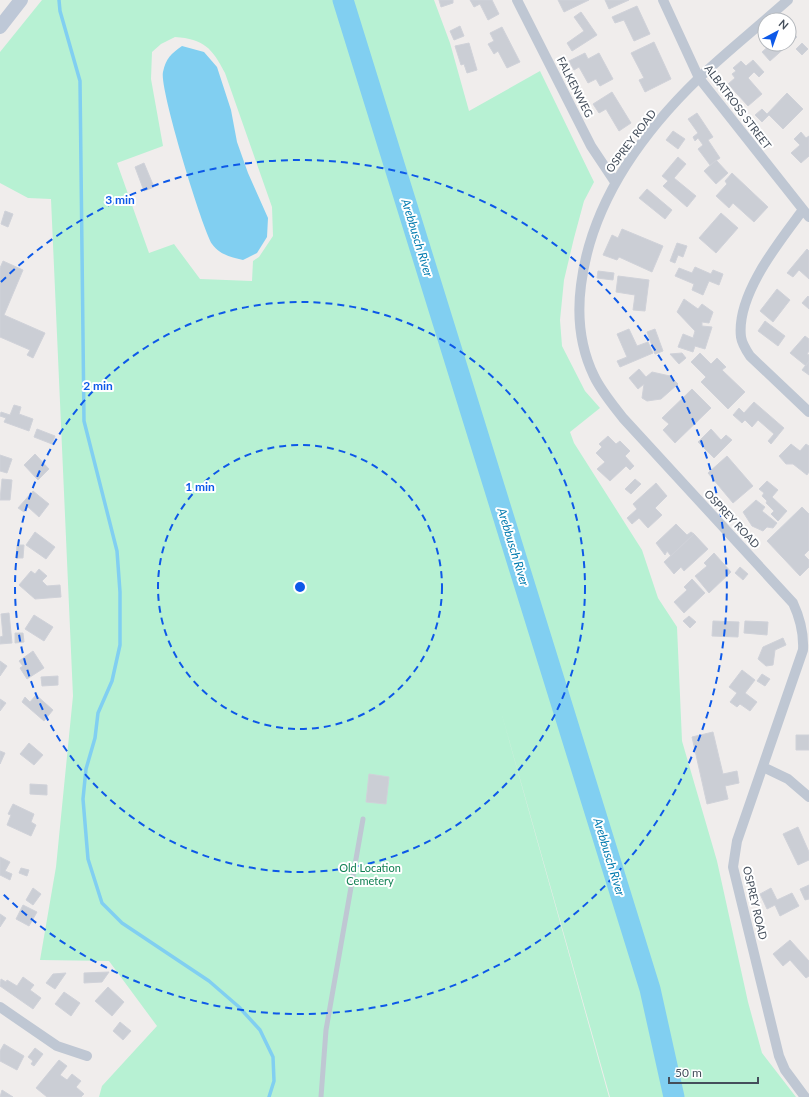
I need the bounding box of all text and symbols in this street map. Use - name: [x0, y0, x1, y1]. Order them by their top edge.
- north arrow: [757, 12, 797, 52]
- text: N: [776, 16, 791, 32]
- street label: FALKENWEG: [555, 54, 596, 119]
- street label: ALBATROSS STREET: [702, 62, 775, 152]
- street label: OSPREY ROAD: [603, 107, 658, 175]
- text: 3 min: [105, 192, 135, 207]
- water label: Arebbusch River: [398, 196, 437, 280]
- text: 2 min: [83, 378, 113, 393]
- text: 1 min: [185, 479, 215, 494]
- street label: OSPREY ROAD: [702, 487, 763, 551]
- water label: Arebbusch River: [494, 505, 533, 589]
- centre of rings: [293, 580, 307, 594]
- water label: Arebbusch River: [590, 815, 629, 899]
- park label: Old Location Cemetery: [339, 861, 401, 887]
- street label: OSPREY ROAD: [741, 865, 770, 941]
- scale bar: [669, 1059, 758, 1085]
- text: 50 m: [675, 1065, 702, 1080]

